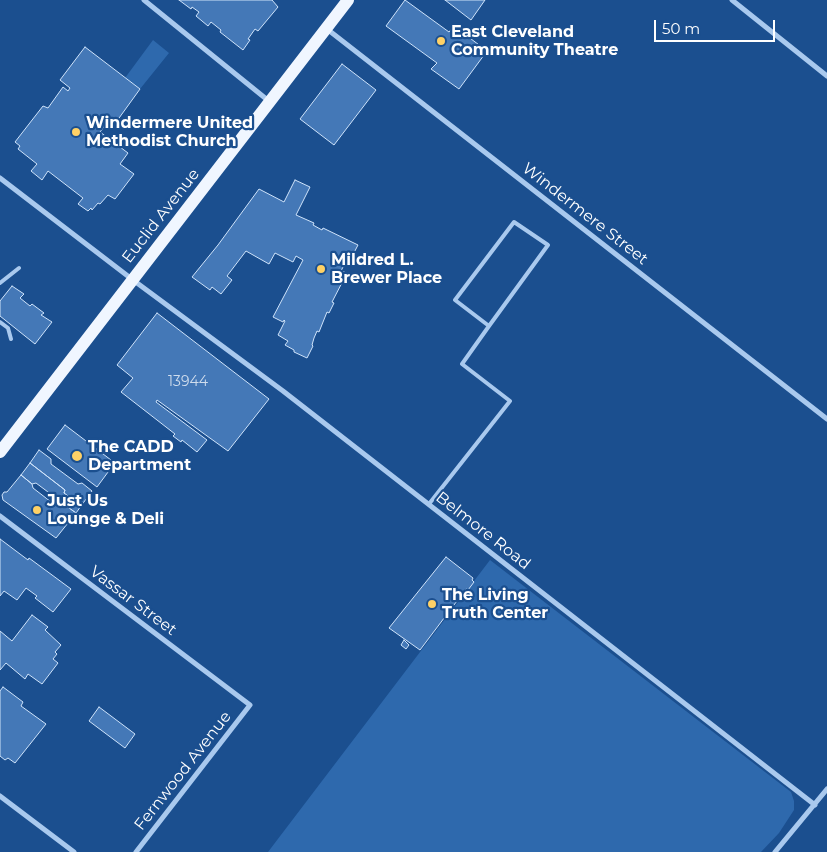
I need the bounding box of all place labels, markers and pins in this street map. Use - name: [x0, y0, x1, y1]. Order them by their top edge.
- place label: East Cleveland Community Theatre: [451, 22, 618, 60]
- marker: East Cleveland Community Theatre: [435, 35, 447, 47]
- place label: Windermere United Methodist Church: [86, 113, 253, 151]
- marker: Windermere United Methodist Church: [70, 126, 82, 138]
- place label: Mildred L. Brewer Place: [331, 250, 442, 288]
- marker: Mildred L. Brewer Place: [315, 263, 327, 275]
- place label: The CADD Department: [88, 437, 191, 475]
- marker: The CADD Department: [70, 449, 84, 463]
- place label: Just Us Lounge & Deli: [47, 491, 164, 529]
- marker: Just Us Lounge & Deli: [31, 504, 43, 516]
- place label: The Living Truth Center: [442, 585, 548, 623]
- marker: The Living Truth Center: [426, 598, 438, 610]

